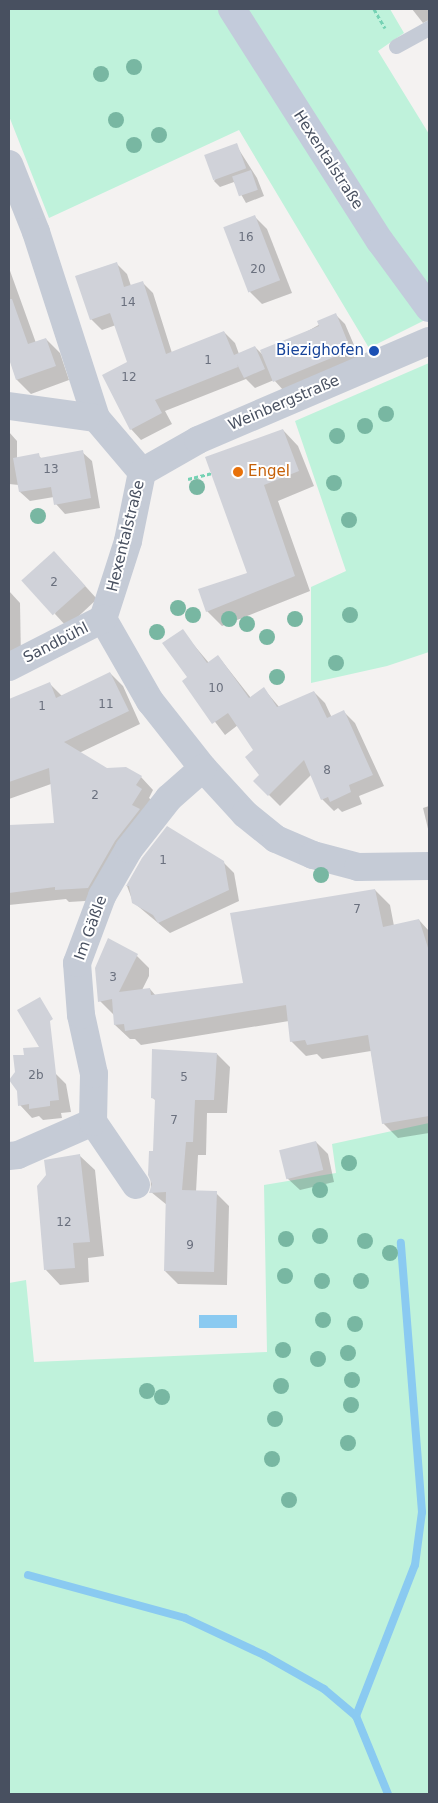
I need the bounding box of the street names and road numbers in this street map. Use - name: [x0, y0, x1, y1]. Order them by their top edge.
- street label: Hexentalstraße: [289, 107, 367, 213]
- street label: Weinbergstraße: [226, 372, 342, 434]
- street label: Hexentalstraße: [103, 478, 149, 594]
- street label: Sandbühl: [21, 619, 91, 667]
- street label: Im Gäßle: [71, 893, 111, 963]

